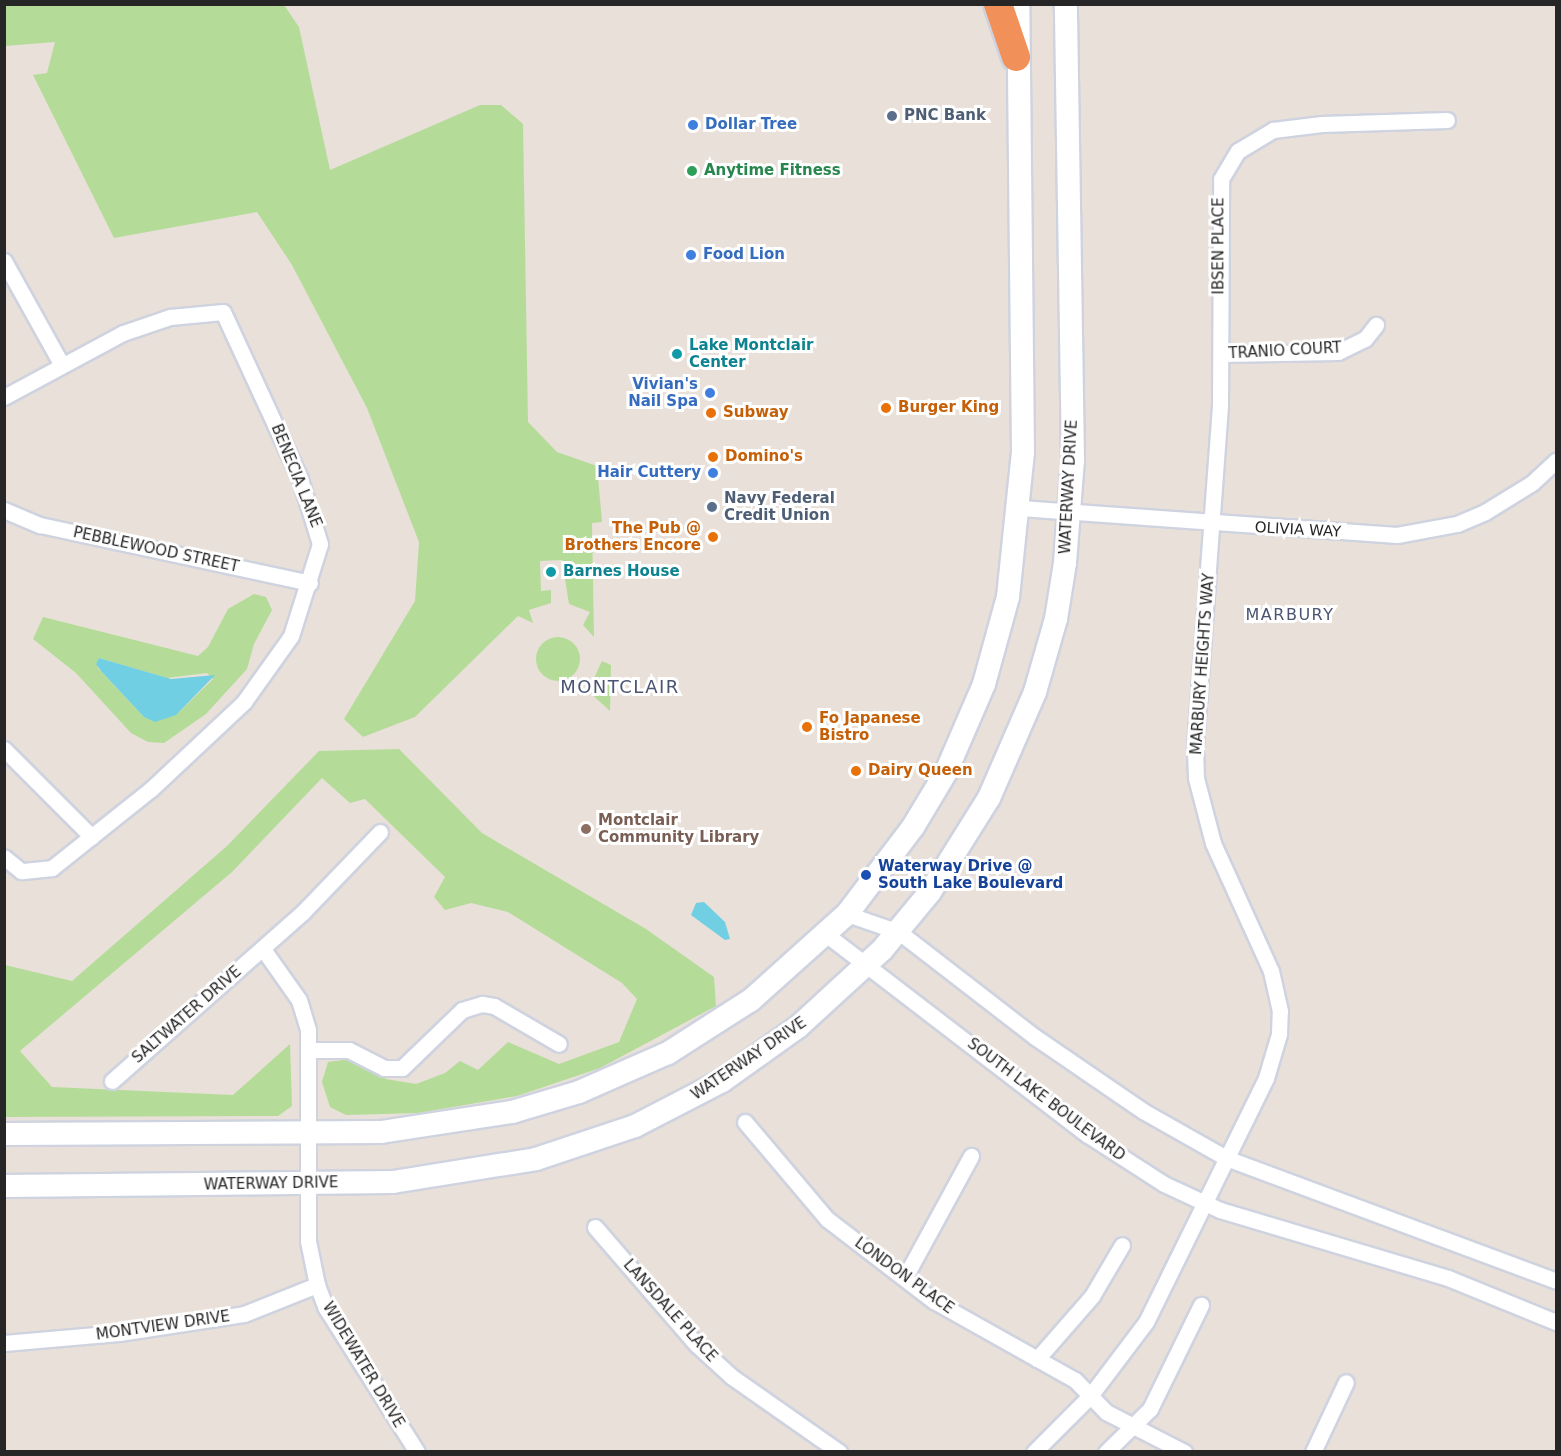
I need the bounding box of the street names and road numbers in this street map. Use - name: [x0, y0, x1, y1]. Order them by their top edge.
- street label: IBSEN PLACE: [1210, 197, 1228, 295]
- street label: TRANIO COURT: [1228, 339, 1342, 363]
- street label: WATERWAY DRIVE: [1056, 419, 1082, 555]
- street label: BENECIA LANE: [267, 422, 325, 530]
- street label: OLIVIA WAY: [1254, 519, 1342, 541]
- street label: PEBBLEWOOD STREET: [72, 524, 240, 576]
- street label: MARBURY HEIGHTS WAY: [1188, 573, 1218, 755]
- street label: SALTWATER DRIVE: [129, 963, 245, 1067]
- street label: WATERWAY DRIVE: [688, 1014, 810, 1104]
- street label: SOUTH LAKE BOULEVARD: [964, 1035, 1128, 1165]
- street label: WATERWAY DRIVE: [203, 1174, 339, 1194]
- street label: LONDON PLACE: [851, 1234, 957, 1318]
- street label: LANSDALE PLACE: [619, 1256, 721, 1366]
- street label: WIDEWATER DRIVE: [318, 1299, 408, 1431]
- street label: MONTVIEW DRIVE: [95, 1308, 231, 1344]

